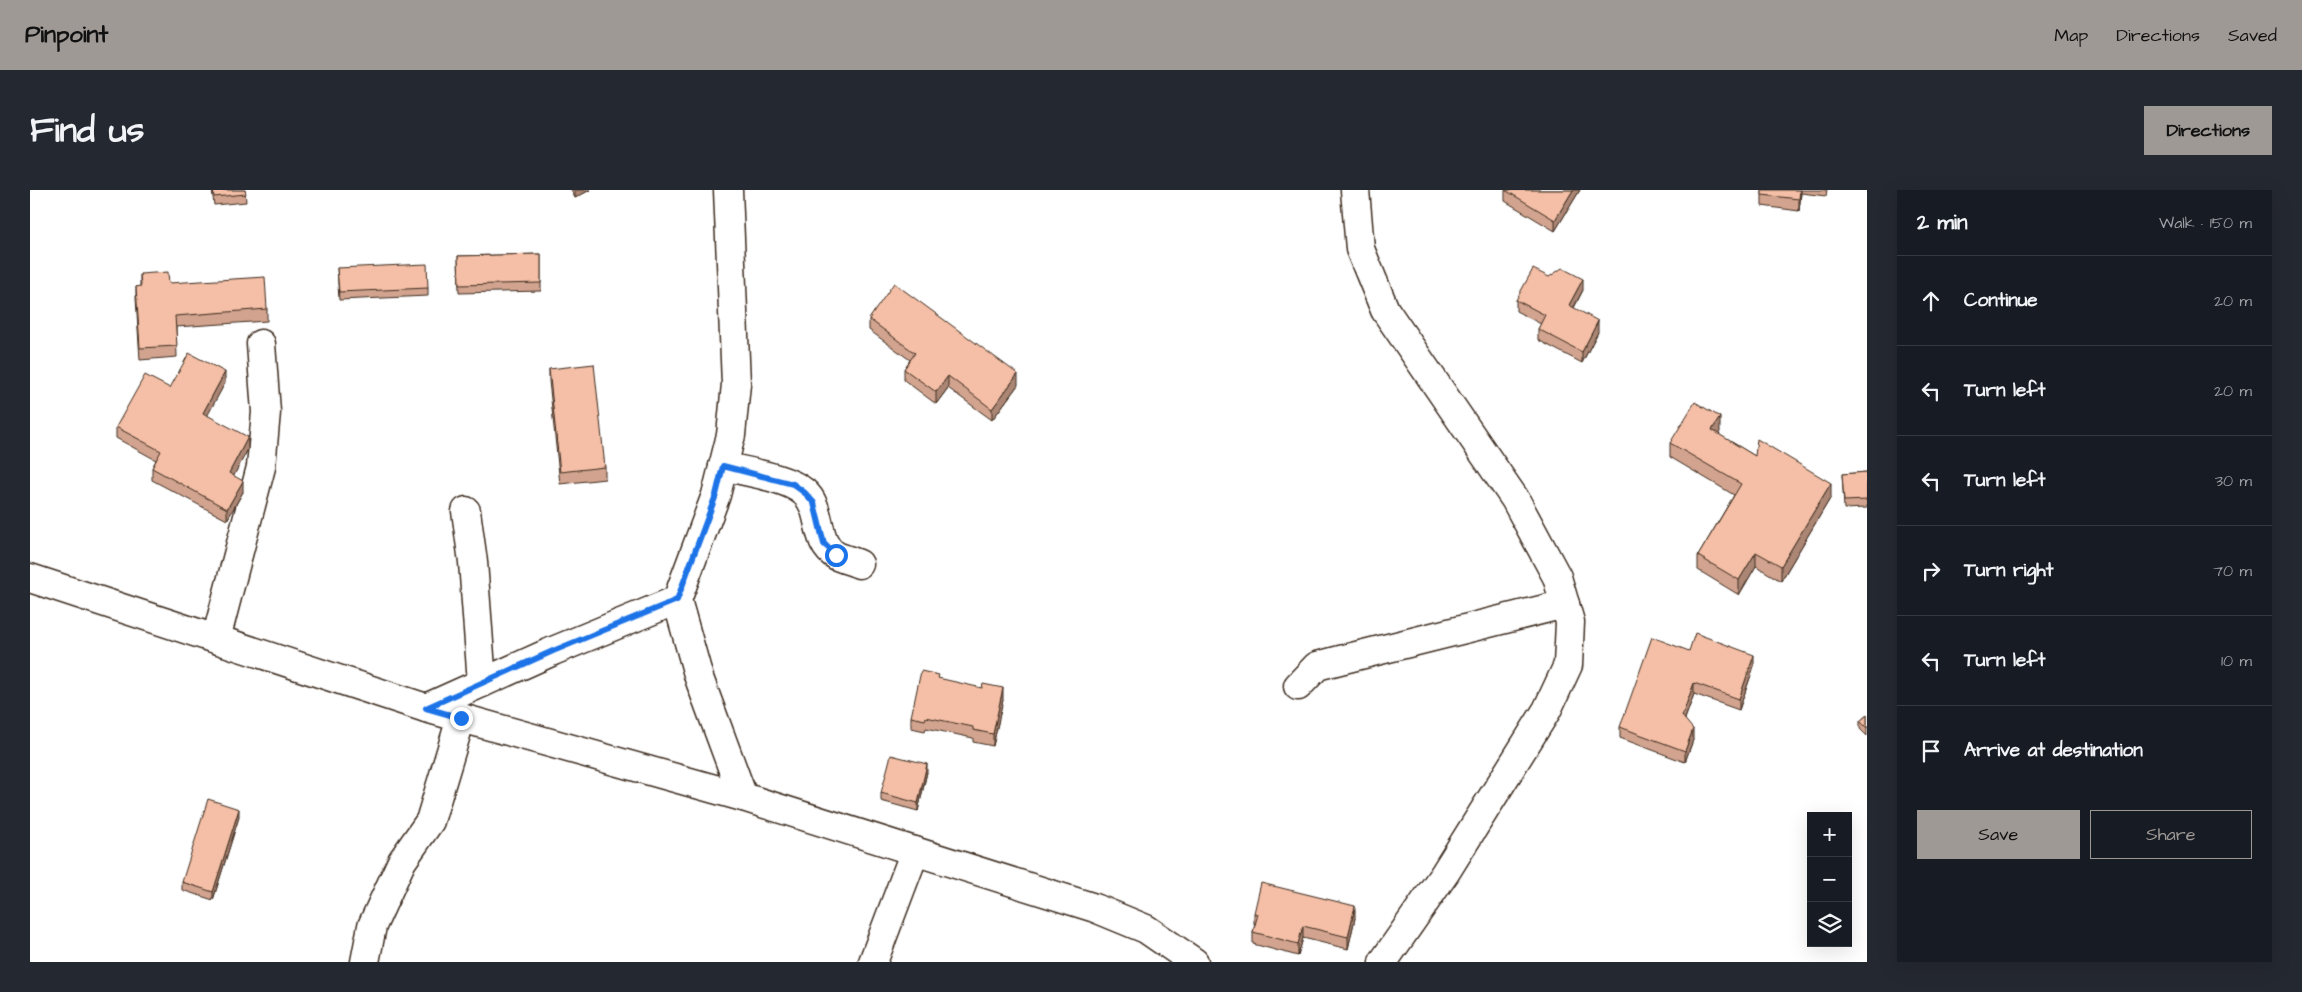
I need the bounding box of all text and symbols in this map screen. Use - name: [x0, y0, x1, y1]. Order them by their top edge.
- text: Pinpoint: [25, 18, 108, 52]
- text: Map: [2054, 23, 2088, 48]
- text: Directions: [2116, 23, 2200, 48]
- text: Saved: [2228, 23, 2277, 48]
- text: Find us: [30, 106, 144, 155]
- button: Directions: [2144, 106, 2272, 155]
- text: 2 min: [1917, 208, 1967, 237]
- text: Walk · 150 m: [2159, 212, 2252, 234]
- icon: ahead: [1917, 287, 1945, 315]
- text: Continue: [1964, 287, 2038, 314]
- text: 20 m: [2214, 290, 2252, 312]
- icon: left: [1917, 377, 1945, 405]
- text: Turn left: [1964, 377, 2045, 404]
- text: 20 m: [2214, 380, 2252, 402]
- icon: left: [1917, 467, 1945, 495]
- text: Turn left: [1964, 467, 2045, 494]
- text: 30 m: [2215, 470, 2252, 492]
- route start: [825, 544, 848, 567]
- icon: right: [1917, 557, 1945, 585]
- text: Turn right: [1964, 557, 2053, 584]
- text: 70 m: [2213, 560, 2252, 582]
- icon: left: [1917, 647, 1945, 675]
- text: Turn left: [1964, 647, 2045, 674]
- text: 10 m: [2221, 650, 2252, 672]
- route end: [450, 707, 473, 730]
- icon: arrive: [1917, 737, 1945, 765]
- text: Arrive at destination: [1964, 737, 2143, 764]
- button: Save: [1917, 810, 2080, 859]
- button: Share: [2090, 810, 2252, 859]
- map controls: [1807, 812, 1852, 947]
- button: +: [1807, 812, 1852, 857]
- button: −: [1807, 857, 1852, 902]
- button: layers: [1807, 902, 1852, 947]

